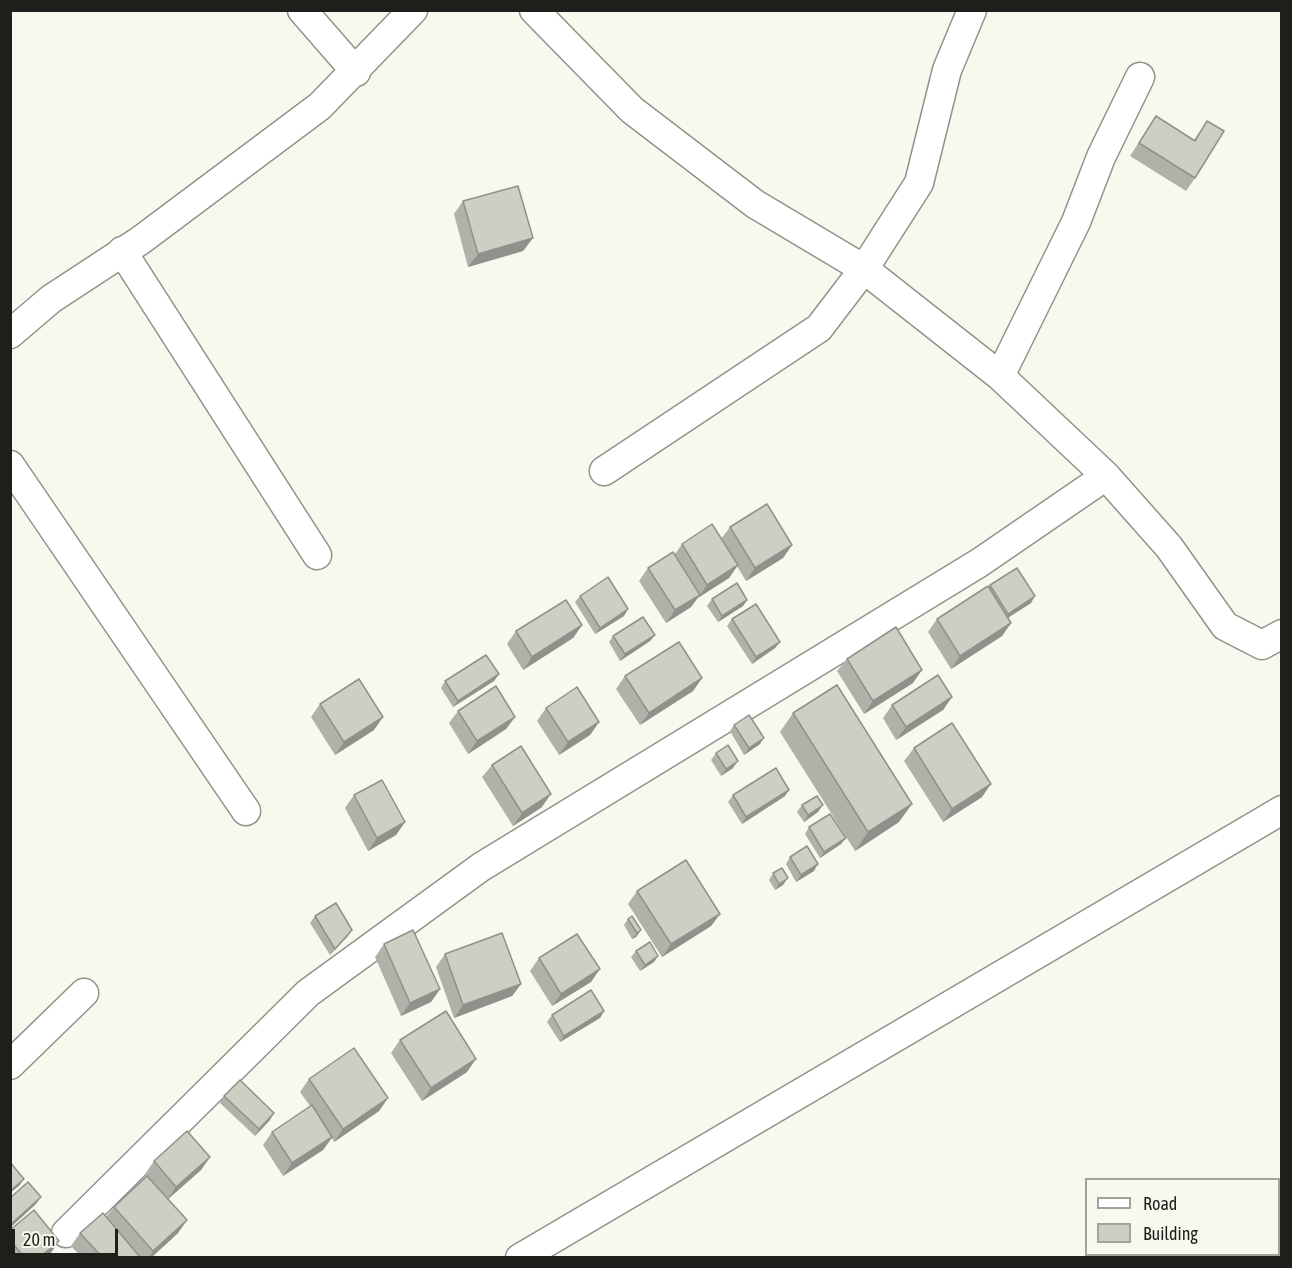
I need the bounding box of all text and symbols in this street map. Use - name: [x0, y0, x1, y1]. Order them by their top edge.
- legend: [1085, 1178, 1280, 1256]
- text: Road: [1143, 1193, 1177, 1214]
- scale bar: [15, 1217, 122, 1255]
- text: Building: [1143, 1223, 1198, 1244]
- text: 20 m: [23, 1229, 55, 1250]

